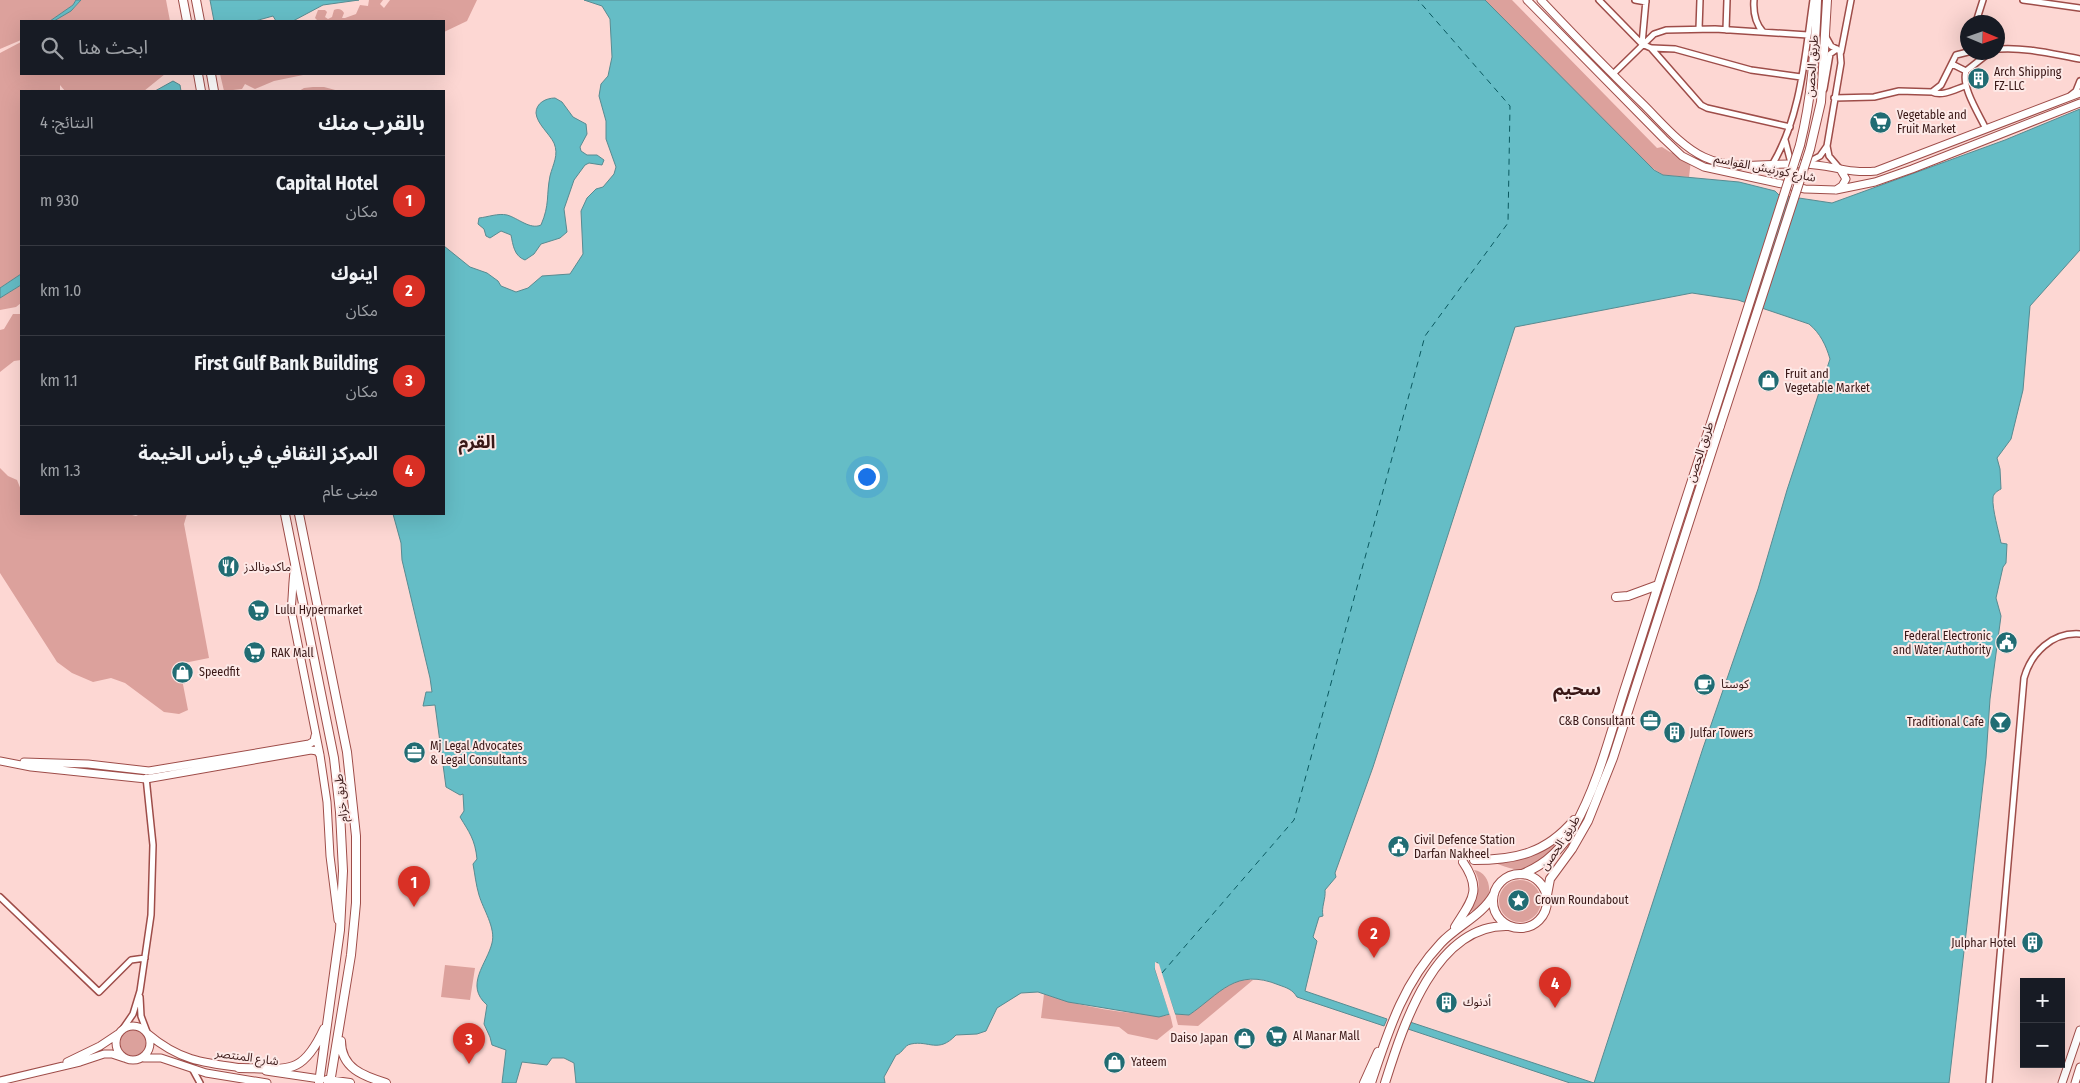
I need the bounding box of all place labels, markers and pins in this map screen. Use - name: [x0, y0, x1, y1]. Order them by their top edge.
- place label: Arch Shipping FZ-LLC: [1994, 65, 2062, 93]
- building icon: Arch Shipping FZ-LLC: [1966, 67, 1990, 91]
- place label: Vegetable and Fruit Market: [1897, 108, 1967, 136]
- supermarket icon: Vegetable and Fruit Market: [1869, 110, 1893, 134]
- place label: Fruit and Vegetable Market: [1785, 367, 1870, 395]
- shop icon: Fruit and Vegetable Market: [1757, 369, 1781, 393]
- restaurant icon: ماكدونالدز: [216, 555, 240, 579]
- place label: ماكدونالدز: [243, 560, 291, 574]
- supermarket icon: Lulu Hypermarket: [247, 598, 271, 622]
- place label: Lulu Hypermarket: [275, 603, 363, 617]
- place label: Federal Electronic and Water Authority: [1893, 629, 1992, 657]
- public building icon: Federal Electronic and Water Authority: [1995, 631, 2019, 655]
- supermarket icon: RAK Mall: [243, 641, 267, 665]
- place label: RAK Mall: [271, 646, 314, 660]
- shop icon: Speedfit: [171, 660, 195, 684]
- place label: Speedfit: [199, 665, 240, 679]
- cafe icon: كوستا: [1693, 672, 1717, 696]
- place label: كوستا: [1721, 677, 1750, 691]
- office icon: C&B Consultant: [1639, 709, 1663, 733]
- bar icon: Traditional Cafe: [1988, 710, 2012, 734]
- place label: C&B Consultant: [1559, 714, 1635, 728]
- place label: Traditional Cafe: [1907, 715, 1984, 729]
- building icon: Julfar Towers: [1662, 721, 1686, 745]
- place label: Julfar Towers: [1690, 726, 1753, 740]
- place label: Mj Legal Advocates & Legal Consultants: [430, 739, 527, 767]
- office icon: Mj Legal Advocates & Legal Consultants: [402, 741, 426, 765]
- place label: Civil Defence Station Darfan Nakheel: [1414, 833, 1515, 861]
- public building icon: Civil Defence Station Darfan Nakheel: [1386, 835, 1410, 859]
- pin: 1: [398, 866, 430, 907]
- place icon: Crown Roundabout: [1507, 888, 1531, 912]
- place label: Crown Roundabout: [1535, 893, 1629, 907]
- pin: 2: [1358, 917, 1390, 958]
- building icon: Julphar Hotel: [2020, 931, 2044, 955]
- place label: Julphar Hotel: [1951, 936, 2016, 950]
- pin: 4: [1539, 967, 1571, 1008]
- building icon: أدنوك: [1435, 990, 1459, 1014]
- place label: أدنوك: [1463, 994, 1491, 1009]
- pin: 3: [453, 1023, 485, 1064]
- supermarket icon: Al Manar Mall: [1265, 1024, 1289, 1048]
- shop icon: Daiso Japan: [1232, 1026, 1256, 1050]
- place label: Al Manar Mall: [1293, 1029, 1360, 1043]
- place label: Daiso Japan: [1170, 1031, 1228, 1045]
- shop icon: Yateem: [1103, 1050, 1127, 1074]
- place label: Yateem: [1131, 1055, 1167, 1069]

